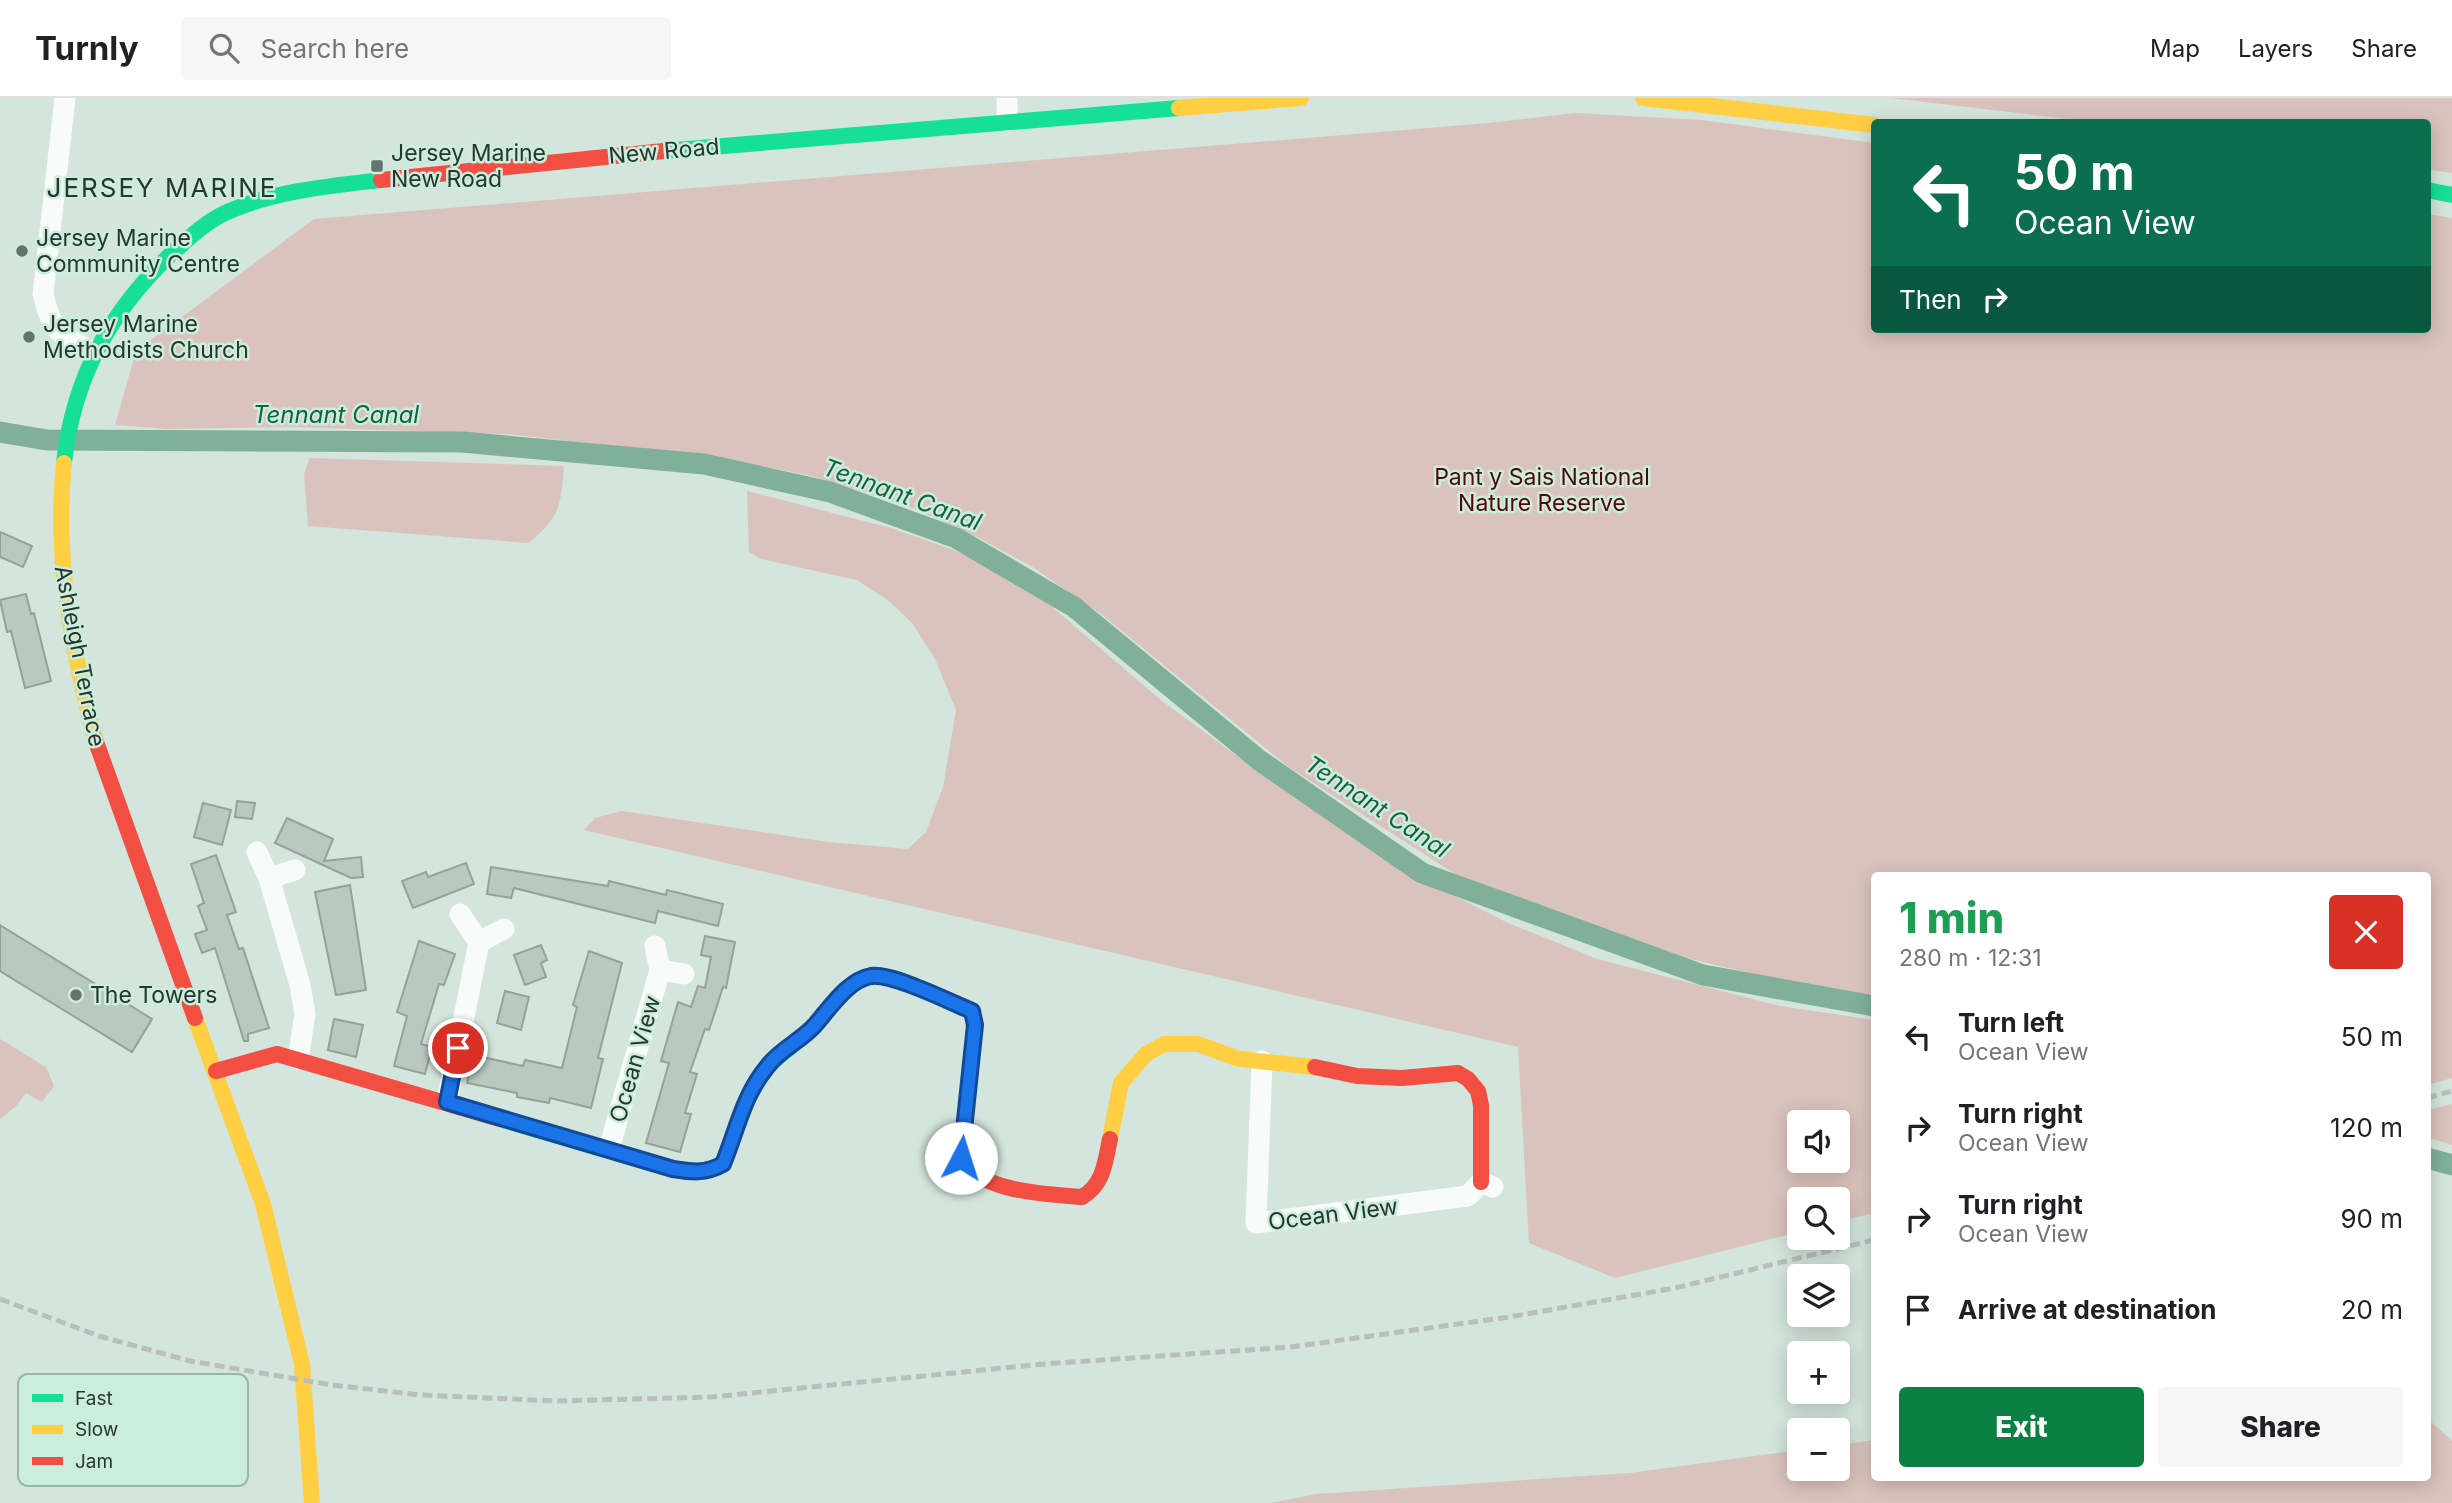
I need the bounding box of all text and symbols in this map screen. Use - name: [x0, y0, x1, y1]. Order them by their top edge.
- search box: [181, 17, 671, 80]
- text: Turnly: [35, 28, 139, 68]
- icon: search: [205, 29, 243, 67]
- text: Search here: [261, 33, 409, 64]
- text: Map: [2150, 34, 2200, 63]
- text: Layers: [2238, 34, 2313, 63]
- text: Share: [2351, 34, 2417, 63]
- street label: New Road: [607, 132, 721, 170]
- place label: Jersey Marine New Road: [391, 139, 546, 193]
- text: 50 m: [2014, 143, 2135, 202]
- icon: left: [1899, 147, 1990, 238]
- marker: Jersey Marine New Road: [369, 158, 385, 174]
- district label: JERSEY MARINE: [47, 172, 277, 203]
- text: Ocean View: [2014, 203, 2196, 242]
- place label: Jersey Marine Community Centre: [36, 224, 240, 278]
- marker: Jersey Marine Community Centre: [14, 243, 30, 259]
- icon: right: [1976, 280, 2014, 318]
- text: Then: [1899, 284, 1962, 315]
- place label: Jersey Marine Methodists Church: [43, 310, 249, 364]
- marker: Jersey Marine Methodists Church: [21, 329, 37, 345]
- water label: Tennant Canal: [253, 400, 419, 429]
- water label: Tennant Canal: [819, 452, 985, 537]
- park label: Pant y Sais National Nature Reserve: [1434, 463, 1650, 517]
- street label: Ashleigh Terrace: [49, 563, 111, 749]
- water label: Tennant Canal: [1300, 749, 1455, 864]
- text: 1 min: [1899, 892, 2004, 943]
- button: close: [2329, 895, 2403, 969]
- text: 280 m · 12:31: [1899, 944, 2042, 972]
- place label: The Towers: [90, 981, 217, 1009]
- marker: The Towers: [68, 987, 84, 1003]
- street label: Ocean View: [604, 992, 667, 1126]
- text: Turn left: [1958, 1007, 2064, 1038]
- pin: [428, 1018, 488, 1078]
- icon: left: [1899, 1018, 1937, 1056]
- text: 50 m: [2341, 1021, 2403, 1052]
- icon: arrive: [439, 1029, 477, 1067]
- text: Ocean View: [1958, 1038, 2089, 1066]
- text: Turn right: [1958, 1098, 2083, 1129]
- icon: right: [1899, 1109, 1937, 1147]
- map controls: [1787, 1110, 1850, 1481]
- button: sound: [1787, 1110, 1850, 1173]
- text: 120 m: [2330, 1112, 2403, 1143]
- position arrow: [924, 1121, 998, 1195]
- text: Ocean View: [1958, 1129, 2089, 1157]
- button: search: [1787, 1187, 1850, 1250]
- text: Turn right: [1958, 1189, 2083, 1220]
- street label: Ocean View: [1266, 1192, 1400, 1236]
- icon: right: [1899, 1200, 1937, 1238]
- text: 90 m: [2340, 1203, 2403, 1234]
- text: Ocean View: [1958, 1220, 2089, 1248]
- button: layers: [1787, 1264, 1850, 1327]
- icon: arrive: [1899, 1291, 1937, 1329]
- text: Arrive at destination: [1958, 1294, 2217, 1325]
- text: 20 m: [2341, 1294, 2403, 1325]
- button: +: [1787, 1341, 1850, 1404]
- legend: [18, 1374, 248, 1486]
- text: Fast: [75, 1387, 113, 1410]
- button: Exit: [1899, 1387, 2144, 1467]
- button: Share: [2158, 1387, 2403, 1467]
- text: Slow: [75, 1418, 118, 1441]
- button: −: [1787, 1418, 1850, 1481]
- text: Jam: [75, 1450, 113, 1473]

